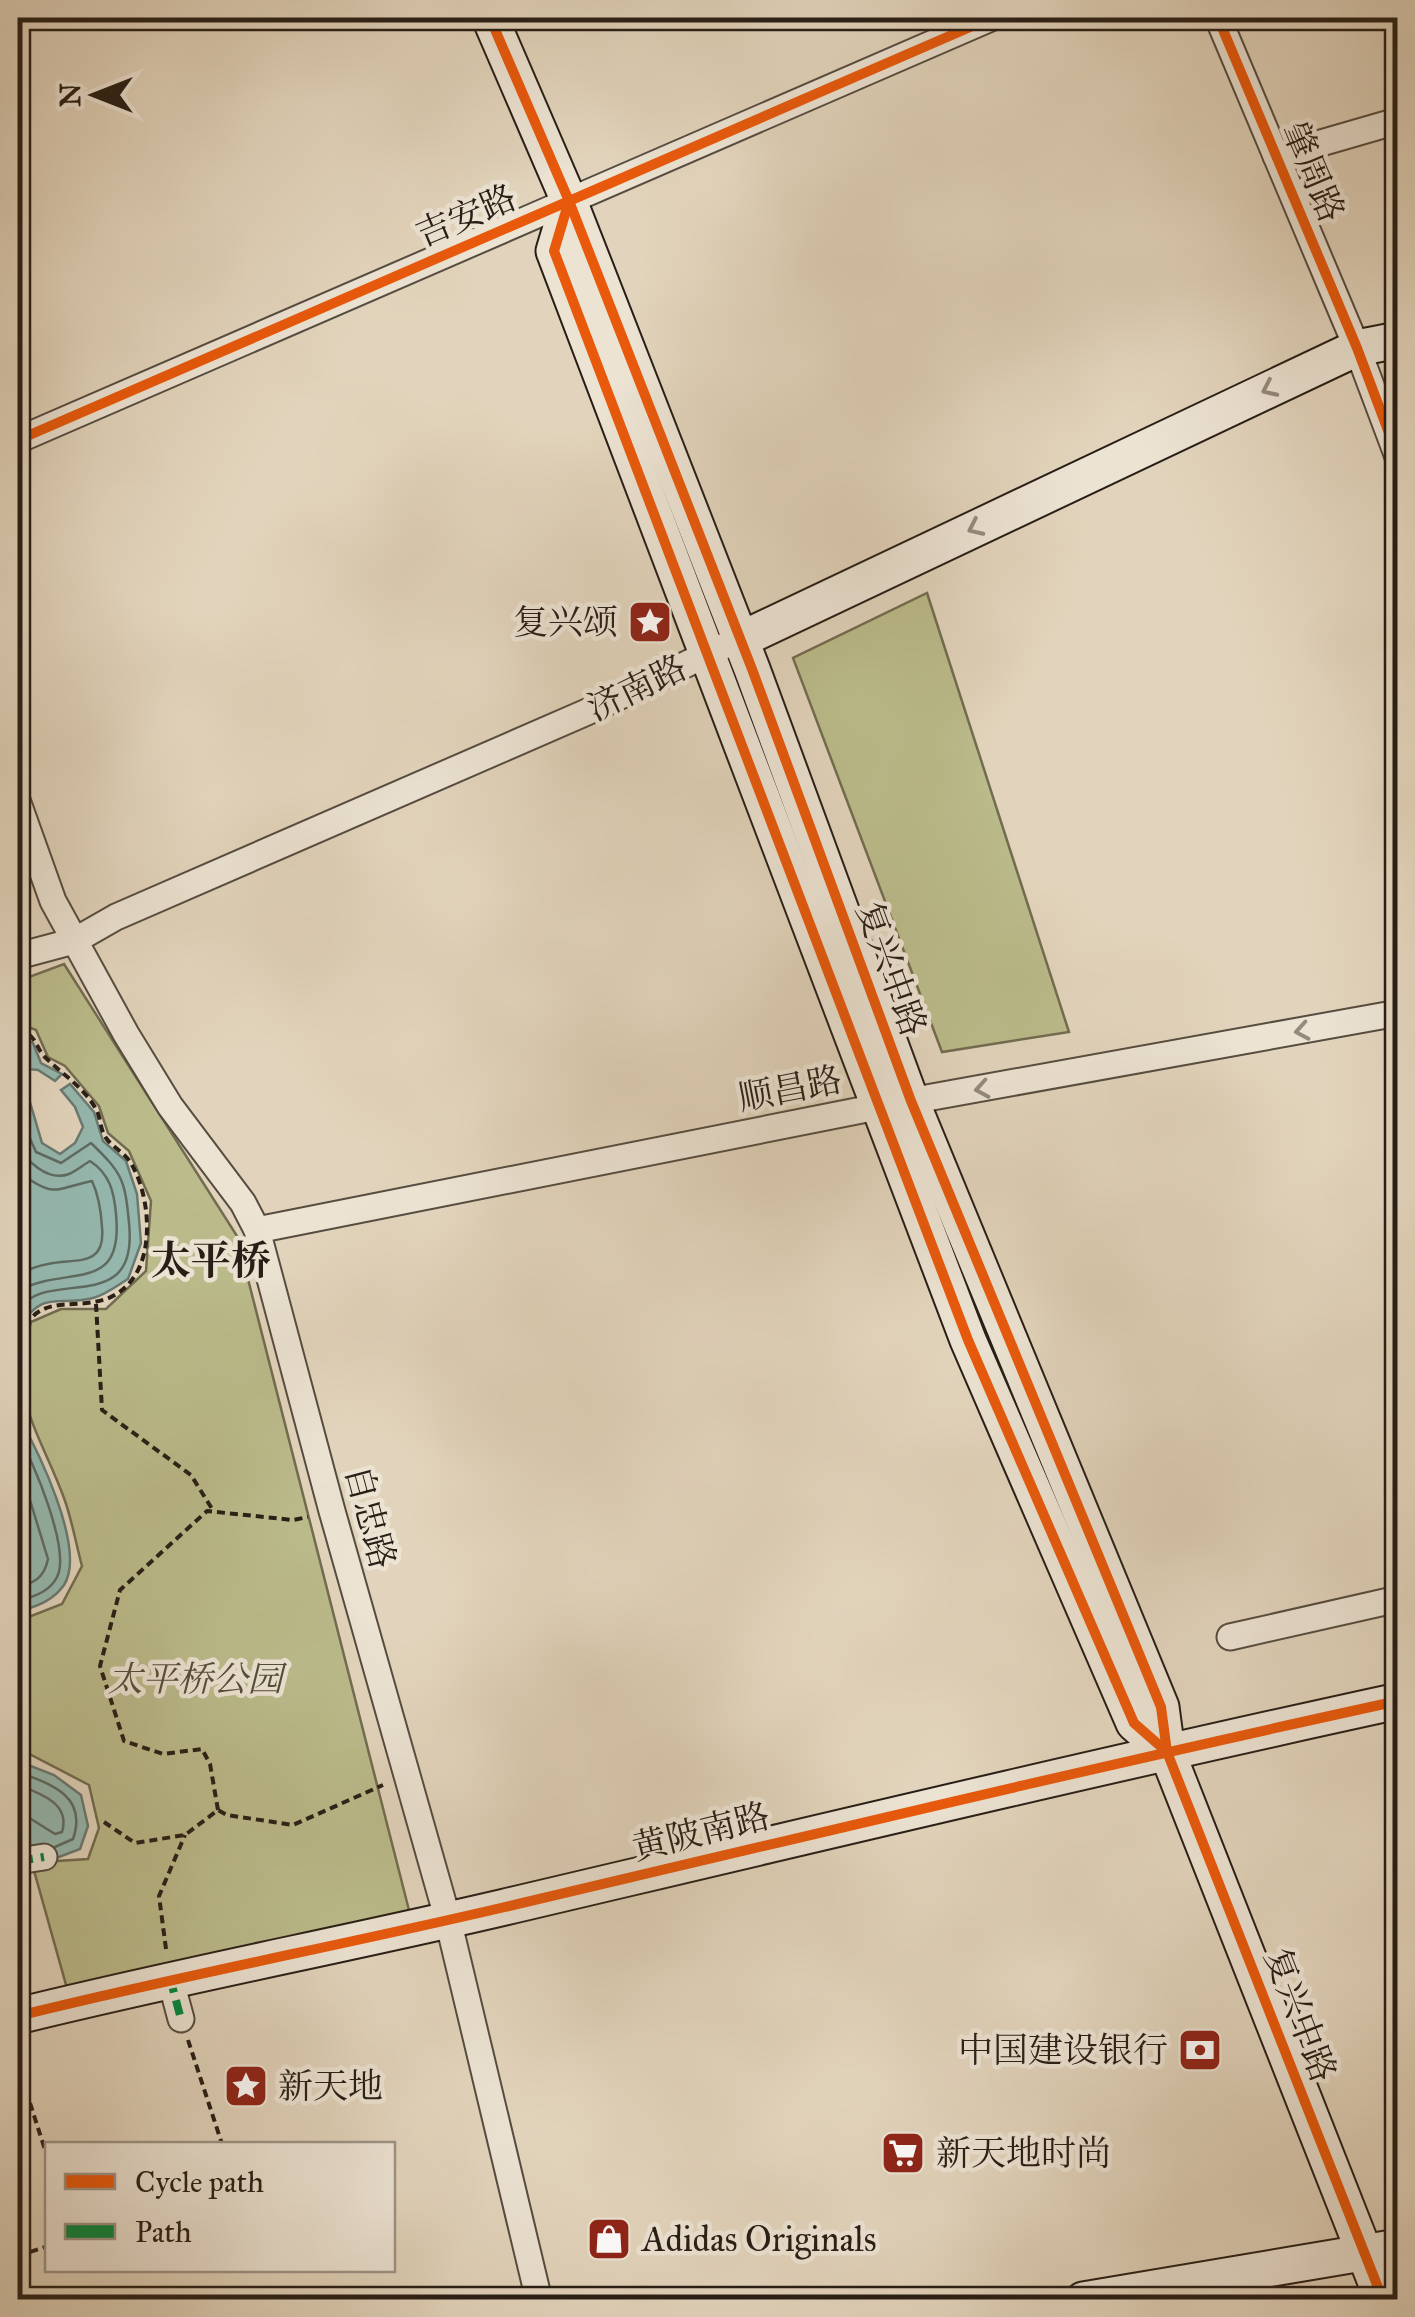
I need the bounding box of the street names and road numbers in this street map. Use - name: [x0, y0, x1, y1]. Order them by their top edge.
- street label: 肇周路: [1273, 115, 1353, 229]
- street label: 吉安路: [409, 176, 523, 256]
- street label: 济南路: [580, 646, 694, 730]
- street label: 复兴中路: [847, 896, 935, 1042]
- street label: 顺昌路: [734, 1058, 846, 1120]
- street label: 自忠路: [336, 1461, 404, 1573]
- street label: 黄陂南路: [628, 1794, 774, 1870]
- street label: 复兴中路: [1255, 1942, 1345, 2088]

